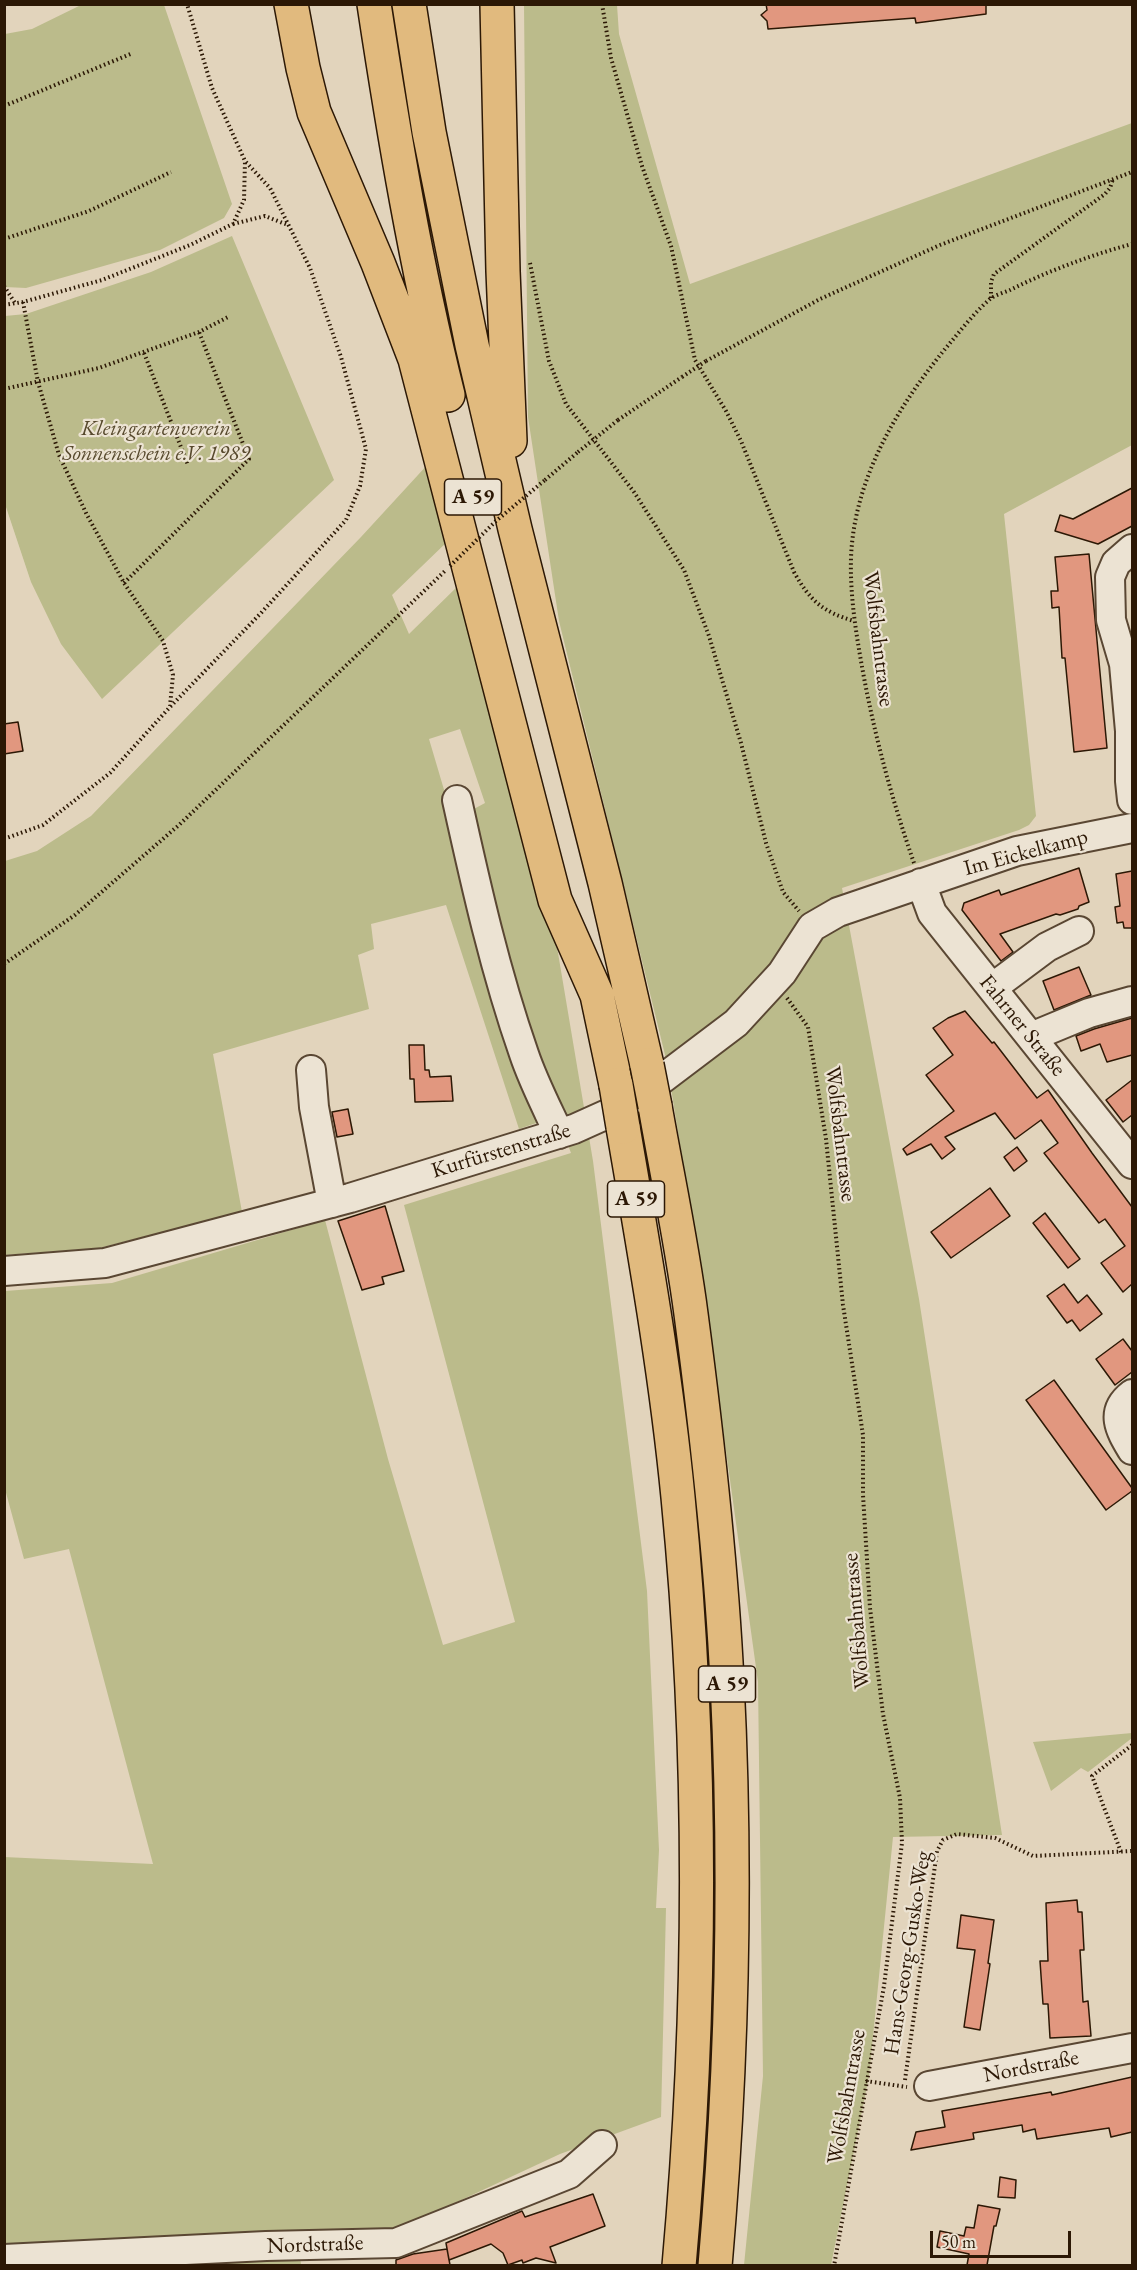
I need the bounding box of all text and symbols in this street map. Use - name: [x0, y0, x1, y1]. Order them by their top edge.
- park label: Kleingartenverein Sonnenschein e.V. 1989: [62, 416, 250, 468]
- road number: A 59: [444, 479, 502, 515]
- street label: Wolfsbahntrasse: [857, 570, 899, 708]
- street label: Im Eickelkamp: [961, 824, 1091, 882]
- street label: Fahrner Straße: [973, 970, 1071, 1082]
- street label: Wolfsbahntrasse: [819, 1065, 861, 1203]
- street label: Kurfürstenstraße: [428, 1117, 574, 1185]
- road number: A 59: [608, 1181, 664, 1217]
- street label: Wolfsbahntrasse: [838, 1552, 876, 1690]
- road number: A 59: [698, 1666, 756, 1702]
- street label: Hans-Georg-Gusko-Weg: [879, 1849, 937, 2057]
- street label: Wolfsbahntrasse: [822, 2028, 872, 2166]
- street label: Nordstraße: [981, 2045, 1081, 2089]
- scale bar: [933, 2219, 1074, 2257]
- street label: Nordstraße: [266, 2230, 364, 2260]
- text: 50 m: [941, 2230, 976, 2253]

